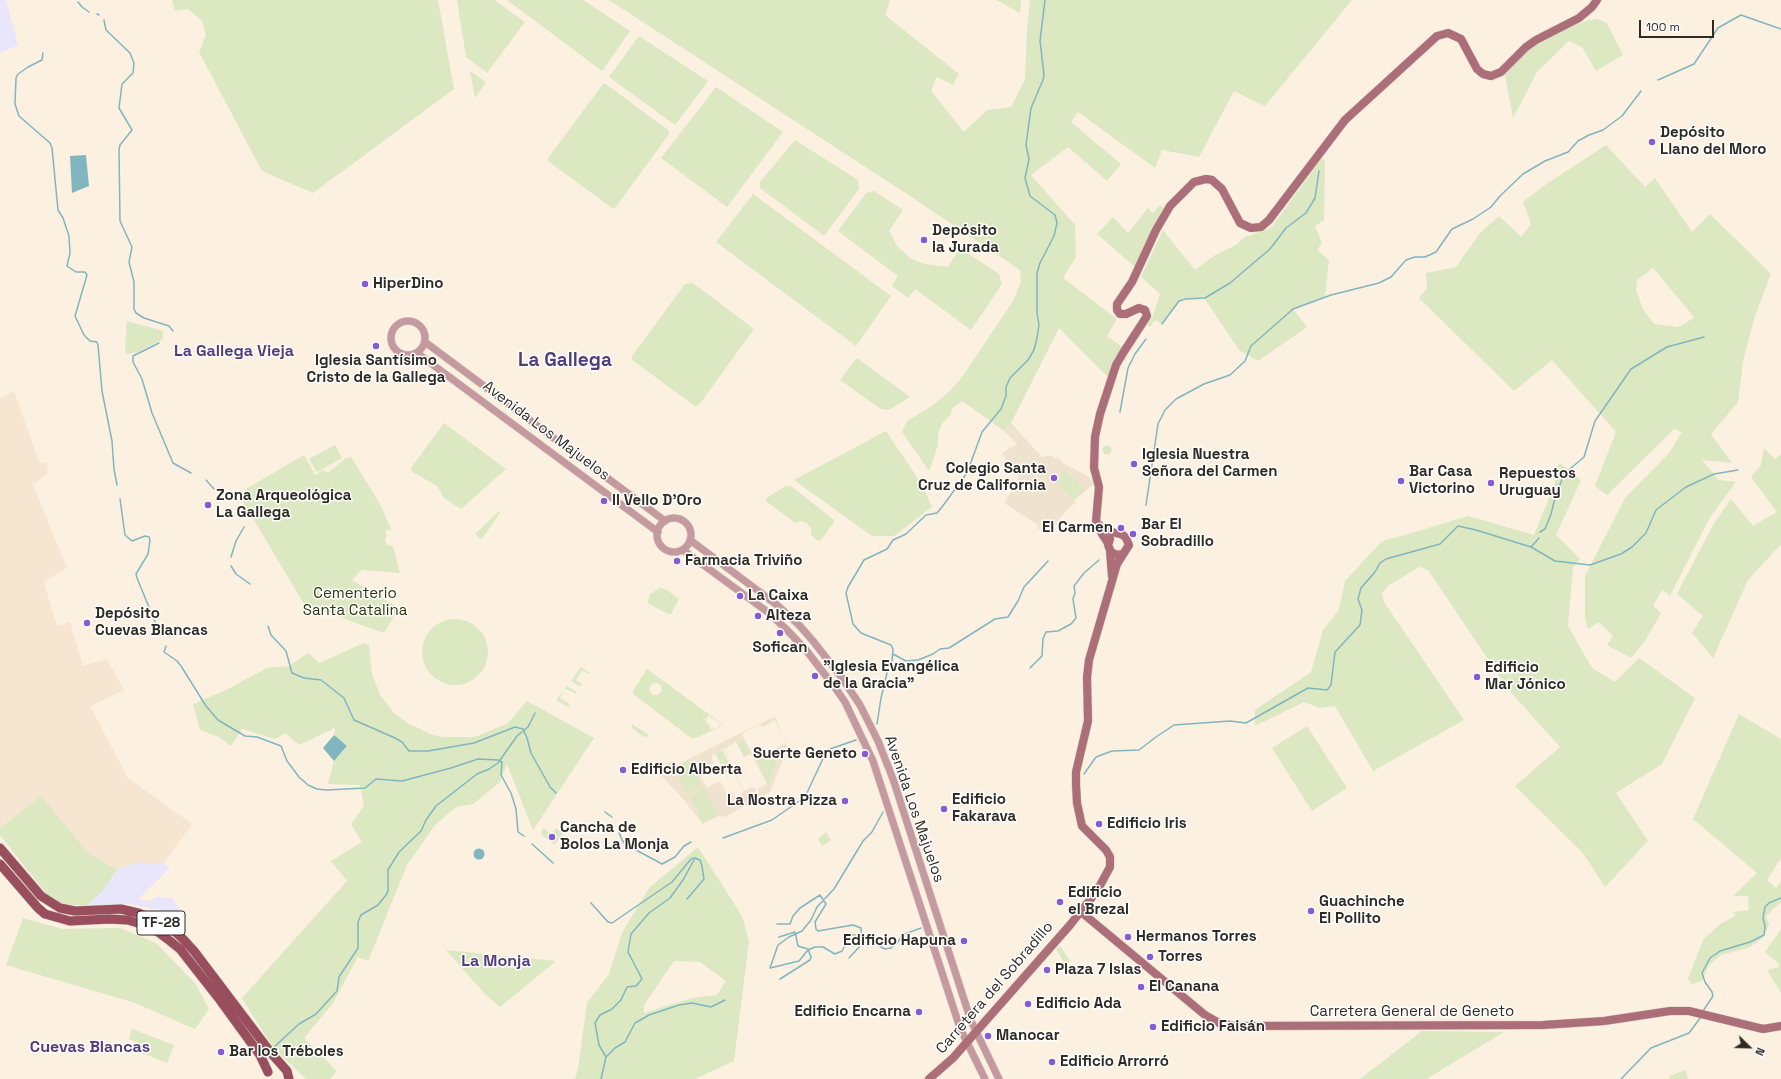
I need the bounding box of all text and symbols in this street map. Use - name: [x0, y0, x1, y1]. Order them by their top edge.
- scale bar: [1641, 12, 1716, 38]
- text: 100 m: [1646, 19, 1680, 35]
- place label: Depósito Llano del Moro: [1660, 124, 1766, 159]
- marker: Depósito Llano del Moro: [1647, 137, 1657, 147]
- place label: Depósito la Jurada: [932, 222, 999, 257]
- marker: Depósito la Jurada: [919, 235, 929, 245]
- place label: HiperDino: [373, 275, 443, 293]
- marker: HiperDino: [360, 279, 370, 289]
- marker: Iglesia Santísimo Cristo de la Gallega: [371, 341, 381, 351]
- district label: La Gallega Vieja: [174, 342, 294, 362]
- district label: La Gallega: [518, 350, 612, 372]
- place label: Iglesia Santísimo Cristo de la Gallega: [307, 352, 445, 387]
- street label: Avenida Los Majuelos: [479, 377, 613, 485]
- place label: Iglesia Nuestra Señora del Carmen: [1142, 446, 1277, 481]
- marker: Iglesia Nuestra Señora del Carmen: [1129, 459, 1139, 469]
- place label: Colegio Santa Cruz de California: [918, 460, 1046, 495]
- place label: Bar Casa Victorino: [1409, 463, 1475, 498]
- place label: Repuestos Uruguay: [1499, 465, 1576, 500]
- marker: Colegio Santa Cruz de California: [1049, 473, 1059, 483]
- marker: Bar Casa Victorino: [1396, 476, 1406, 486]
- marker: Repuestos Uruguay: [1486, 478, 1496, 488]
- place label: Zona Arqueológica La Gallega: [216, 487, 351, 522]
- place label: Il Vello D'Oro: [612, 492, 702, 510]
- marker: Il Vello D'Oro: [599, 496, 609, 506]
- marker: Zona Arqueológica La Gallega: [203, 500, 213, 510]
- place label: Bar El Sobradillo: [1141, 516, 1214, 551]
- place label: El Carmen: [1042, 519, 1113, 537]
- marker: El Carmen: [1116, 523, 1126, 533]
- marker: Bar El Sobradillo: [1128, 529, 1138, 539]
- place label: Farmacia Triviño: [685, 552, 802, 570]
- marker: Farmacia Triviño: [672, 556, 682, 566]
- park label: Cementerio Santa Catalina: [303, 585, 407, 620]
- place label: La Caixa: [748, 587, 808, 605]
- marker: La Caixa: [735, 591, 745, 601]
- place label: Depósito Cuevas Blancas: [95, 605, 208, 640]
- place label: Alteza: [766, 607, 811, 625]
- marker: Alteza: [753, 611, 763, 621]
- marker: Depósito Cuevas Blancas: [82, 618, 92, 628]
- marker: Sofican: [775, 628, 785, 638]
- place label: Sofican: [753, 639, 807, 657]
- place label: "Iglesia Evangélica de la Gracia": [823, 658, 959, 693]
- place label: Edificio Mar Jónico: [1485, 659, 1566, 694]
- marker: "Iglesia Evangélica de la Gracia": [810, 671, 820, 681]
- marker: Edificio Mar Jónico: [1472, 672, 1482, 682]
- street label: Avenida Los Majuelos: [880, 733, 948, 885]
- place label: Suerte Geneto: [753, 745, 857, 763]
- marker: Suerte Geneto: [860, 749, 870, 759]
- place label: Edificio Alberta: [631, 761, 742, 779]
- marker: Edificio Alberta: [618, 765, 628, 775]
- place label: Edificio Fakarava: [952, 791, 1016, 826]
- place label: La Nostra Pizza: [727, 792, 837, 810]
- marker: La Nostra Pizza: [840, 796, 850, 806]
- marker: Edificio Fakarava: [939, 804, 949, 814]
- place label: Edificio Iris: [1107, 815, 1186, 833]
- place label: Cancha de Bolos La Monja: [560, 819, 669, 854]
- marker: Edificio Iris: [1094, 819, 1104, 829]
- marker: Cancha de Bolos La Monja: [547, 832, 557, 842]
- place label: Edificio el Brezal: [1068, 884, 1129, 919]
- place label: Guachinche El Pollito: [1319, 893, 1405, 928]
- marker: Edificio el Brezal: [1055, 897, 1065, 907]
- marker: Guachinche El Pollito: [1306, 906, 1316, 916]
- road number: TF-28: [137, 911, 185, 935]
- street label: Carretera del Sobradillo: [933, 918, 1057, 1058]
- place label: Hermanos Torres: [1136, 928, 1257, 946]
- place label: Edificio Hapuna: [843, 932, 956, 950]
- marker: Hermanos Torres: [1123, 932, 1133, 942]
- marker: Edificio Hapuna: [959, 936, 969, 946]
- place label: Torres: [1158, 948, 1203, 966]
- district label: La Monja: [461, 952, 531, 972]
- marker: Torres: [1145, 952, 1155, 962]
- place label: Plaza 7 Islas: [1055, 961, 1141, 979]
- marker: Plaza 7 Islas: [1042, 965, 1052, 975]
- place label: El Canana: [1149, 978, 1219, 996]
- marker: El Canana: [1136, 982, 1146, 992]
- place label: Edificio Ada: [1036, 995, 1121, 1013]
- marker: Edificio Ada: [1023, 999, 1033, 1009]
- place label: Edificio Encarna: [794, 1003, 911, 1021]
- street label: Carretera General de Geneto: [1310, 1003, 1514, 1021]
- marker: Edificio Encarna: [914, 1007, 924, 1017]
- place label: Edificio Faisán: [1161, 1018, 1265, 1036]
- marker: Edificio Faisán: [1148, 1022, 1158, 1032]
- place label: Manocar: [996, 1027, 1060, 1045]
- north arrow: [1729, 1027, 1769, 1067]
- marker: Manocar: [983, 1031, 993, 1041]
- district label: Cuevas Blancas: [30, 1038, 150, 1058]
- place label: Bar los Tréboles: [229, 1043, 344, 1061]
- text: N: [1752, 1046, 1768, 1058]
- marker: Bar los Tréboles: [216, 1047, 226, 1057]
- place label: Edificio Arrorró: [1060, 1053, 1169, 1071]
- marker: Edificio Arrorró: [1047, 1057, 1057, 1067]

